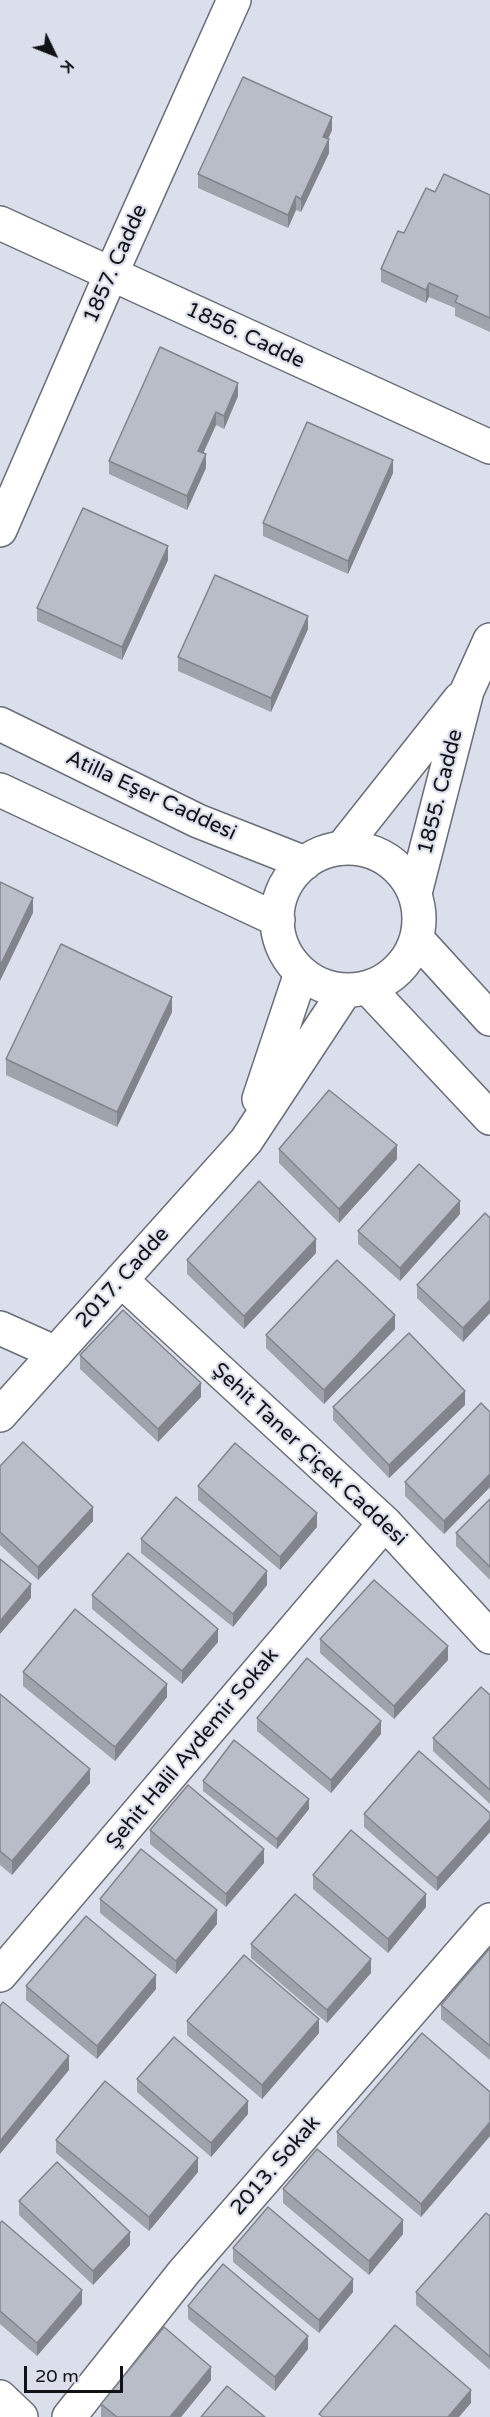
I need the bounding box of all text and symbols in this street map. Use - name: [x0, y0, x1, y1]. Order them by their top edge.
- north arrow: [24, 24, 84, 84]
- text: K: [56, 56, 78, 77]
- street label: 1857. Cadde: [79, 201, 153, 327]
- street label: 1856. Cadde: [181, 297, 309, 375]
- street label: 1855. Cadde: [413, 727, 469, 857]
- street label: Atilla Eşer Caddesi: [62, 745, 240, 847]
- street label: 2017. Cadde: [71, 1222, 175, 1334]
- street label: Şehit Taner Çiçek Caddesi: [206, 1358, 412, 1552]
- street label: Şehit Halil Aydemir Sokak: [102, 1643, 284, 1855]
- street label: 2013. Sokak: [226, 2111, 326, 2221]
- scale bar: [27, 2354, 126, 2392]
- text: 20 m: [35, 2365, 79, 2387]

